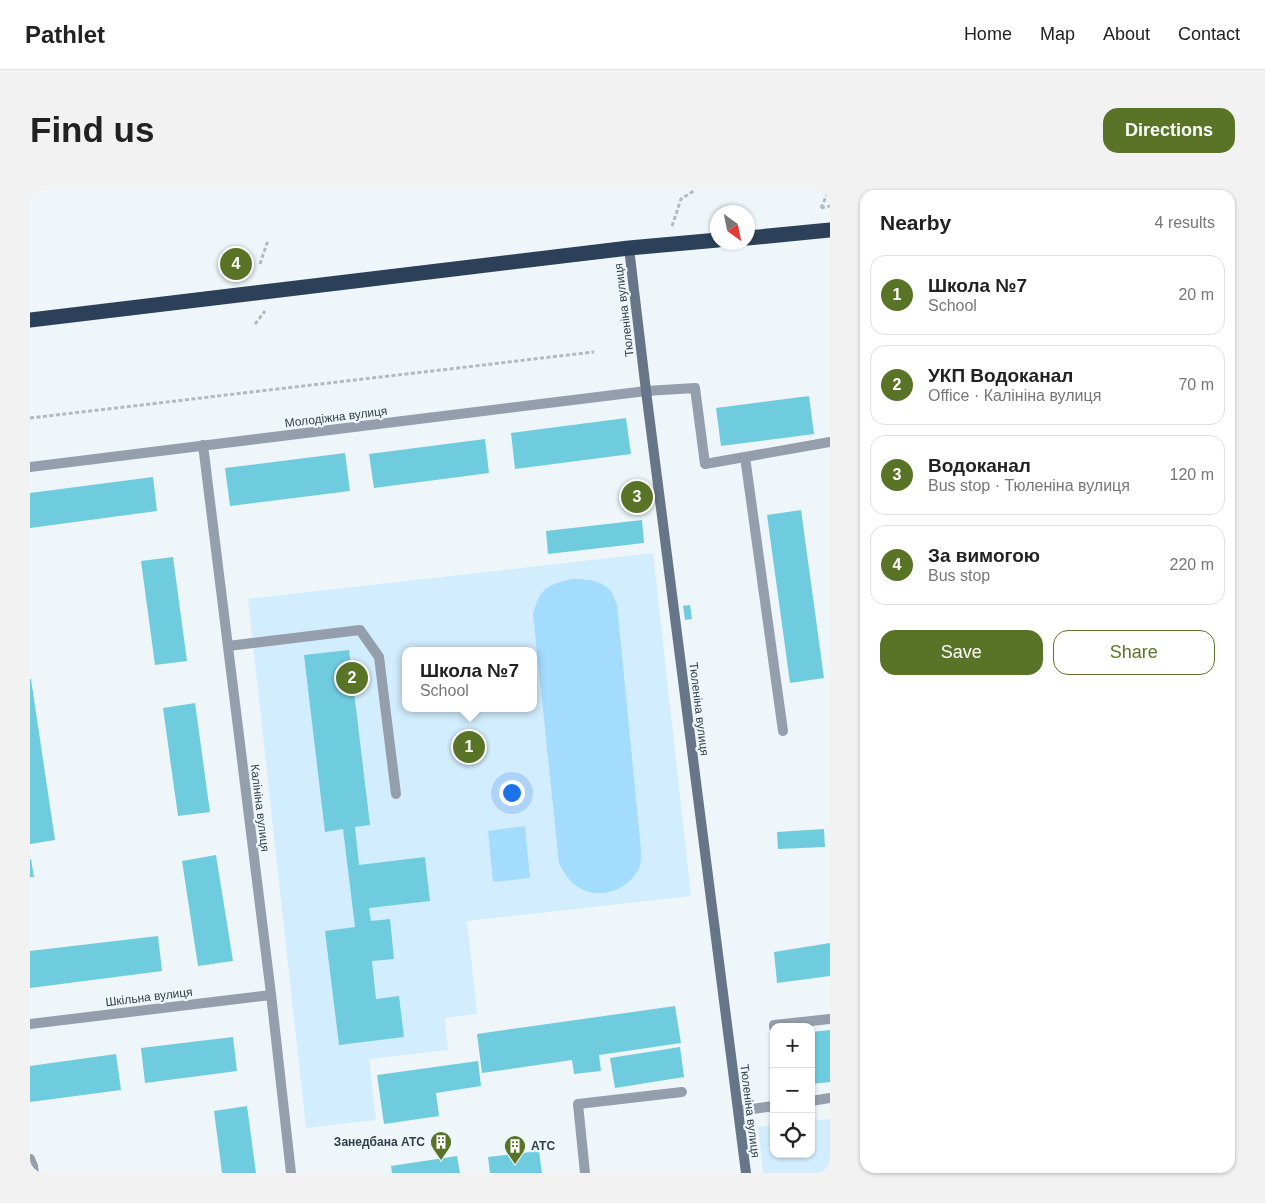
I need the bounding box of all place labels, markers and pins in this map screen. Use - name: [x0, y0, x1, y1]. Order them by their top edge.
- pin: 4: [220, 245, 252, 283]
- pin: 3: [621, 478, 653, 516]
- pin: 2: [336, 659, 368, 697]
- pin: 1: [453, 728, 485, 766]
- building icon: Занедбана АТС: [429, 1130, 453, 1161]
- building icon: АТС: [503, 1134, 527, 1165]
- place label: Занедбана АТС: [334, 1135, 425, 1149]
- place label: АТС: [531, 1139, 555, 1153]

